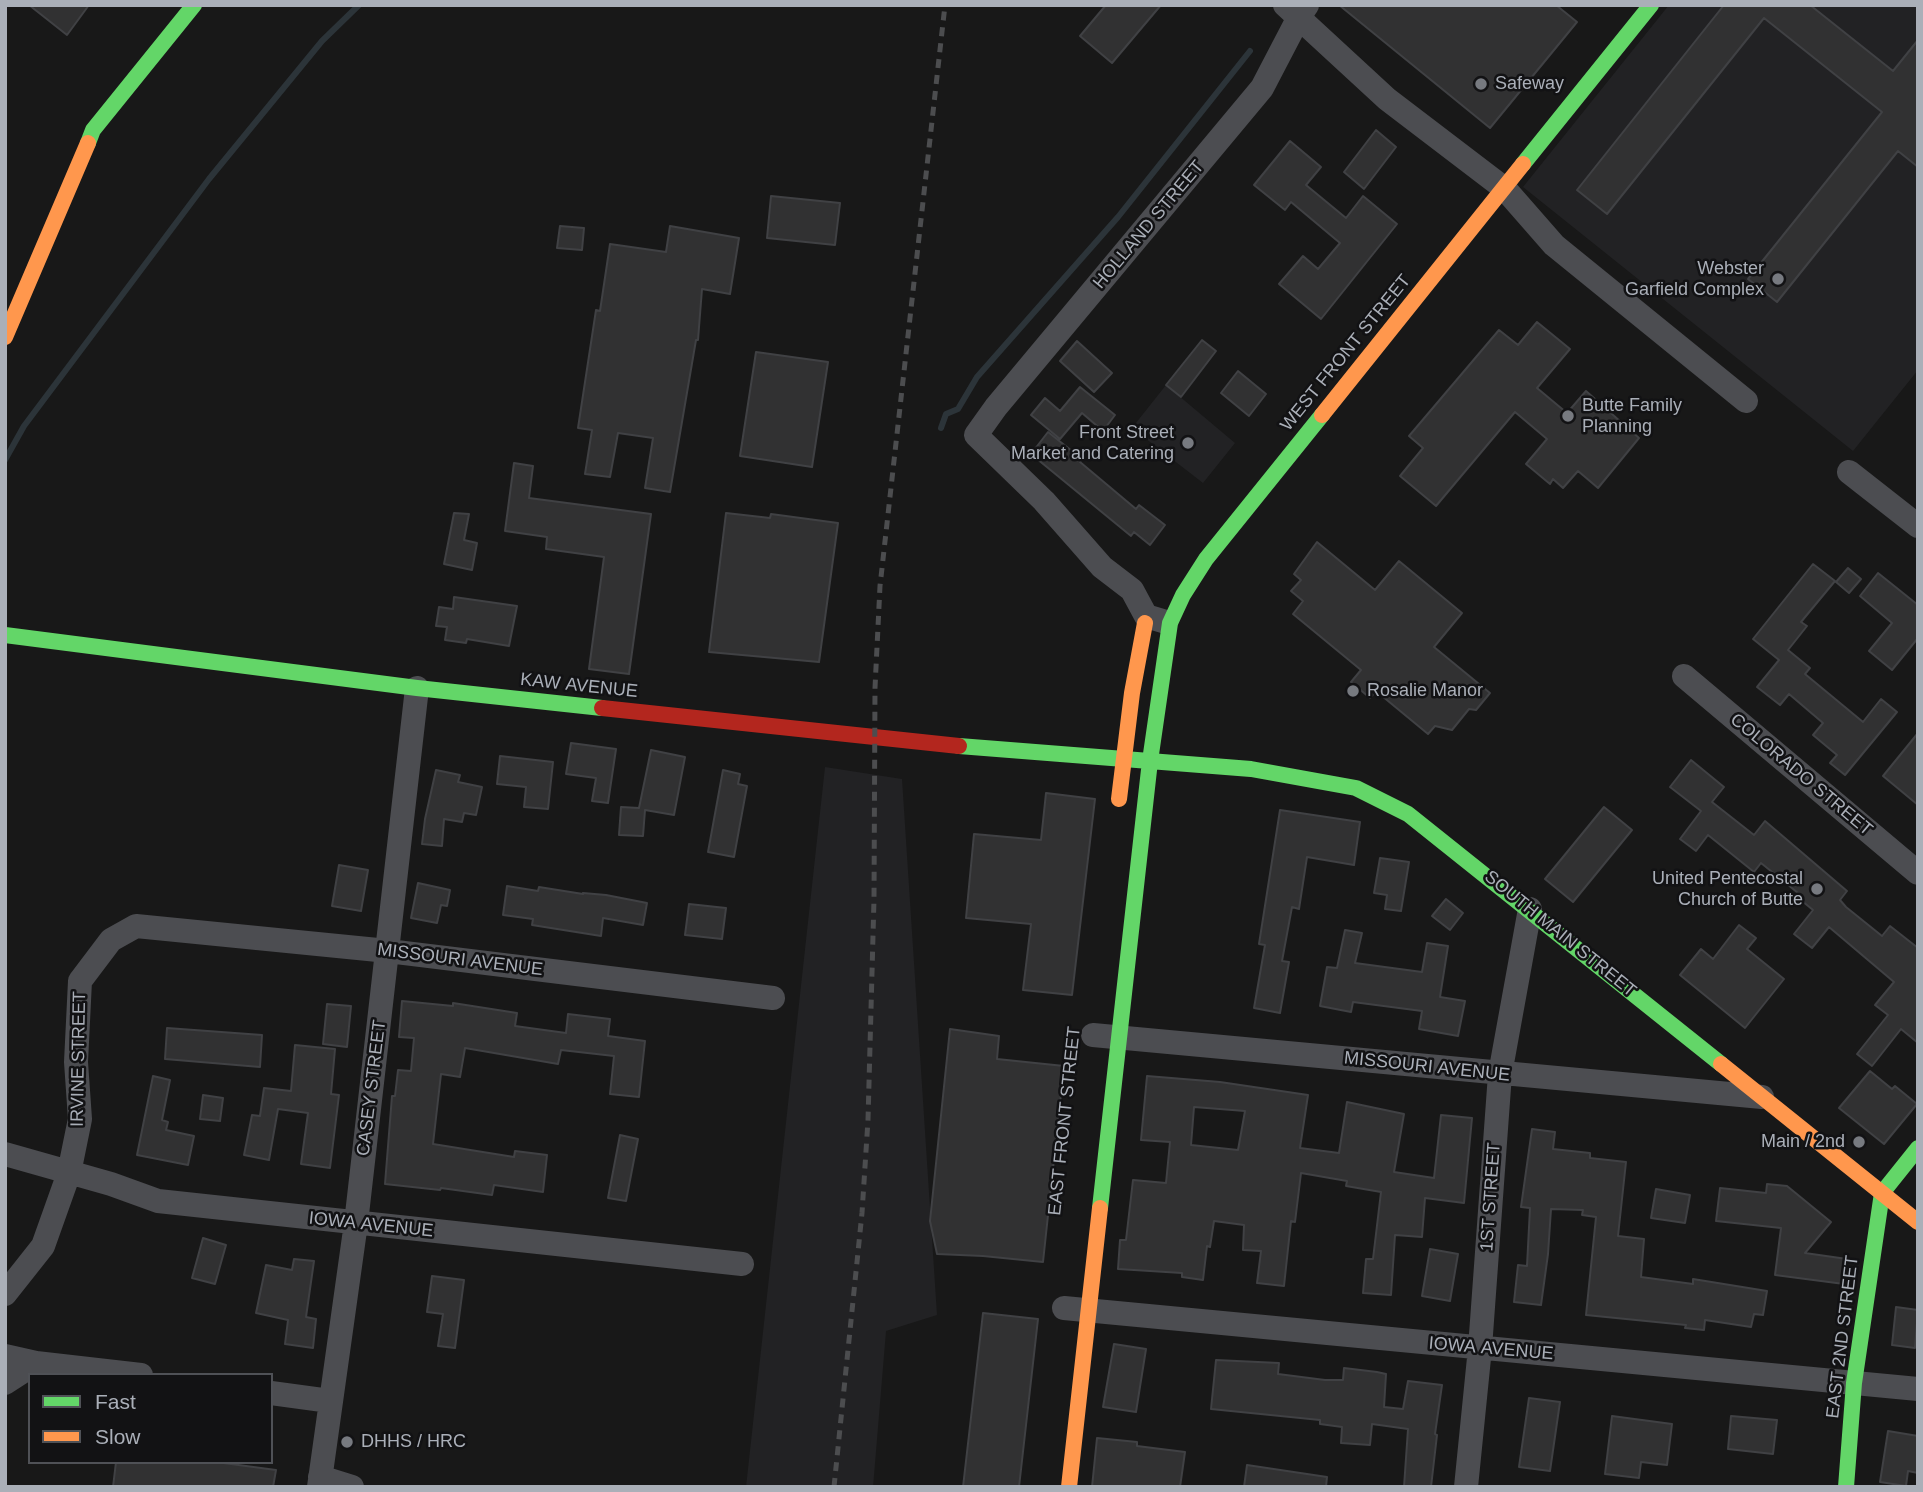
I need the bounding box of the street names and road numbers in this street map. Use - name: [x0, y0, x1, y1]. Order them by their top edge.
- street label: HOLLAND STREET: [1089, 156, 1209, 294]
- street label: WEST FRONT STREET: [1276, 270, 1416, 436]
- street label: KAW AVENUE: [519, 669, 639, 703]
- street label: COLORADO STREET: [1725, 709, 1877, 841]
- street label: SOUTH MAIN STREET: [1480, 866, 1640, 1002]
- street label: MISSOURI AVENUE: [376, 939, 544, 981]
- street label: IRVINE STREET: [67, 991, 91, 1127]
- street label: CASEY STREET: [353, 1019, 391, 1157]
- street label: EAST FRONT STREET: [1044, 1025, 1086, 1217]
- street label: MISSOURI AVENUE: [1343, 1048, 1511, 1086]
- street label: 1ST STREET: [1476, 1142, 1506, 1252]
- street label: IOWA AVENUE: [308, 1208, 434, 1242]
- street label: EAST 2ND STREET: [1822, 1254, 1864, 1420]
- street label: IOWA AVENUE: [1428, 1333, 1554, 1365]

